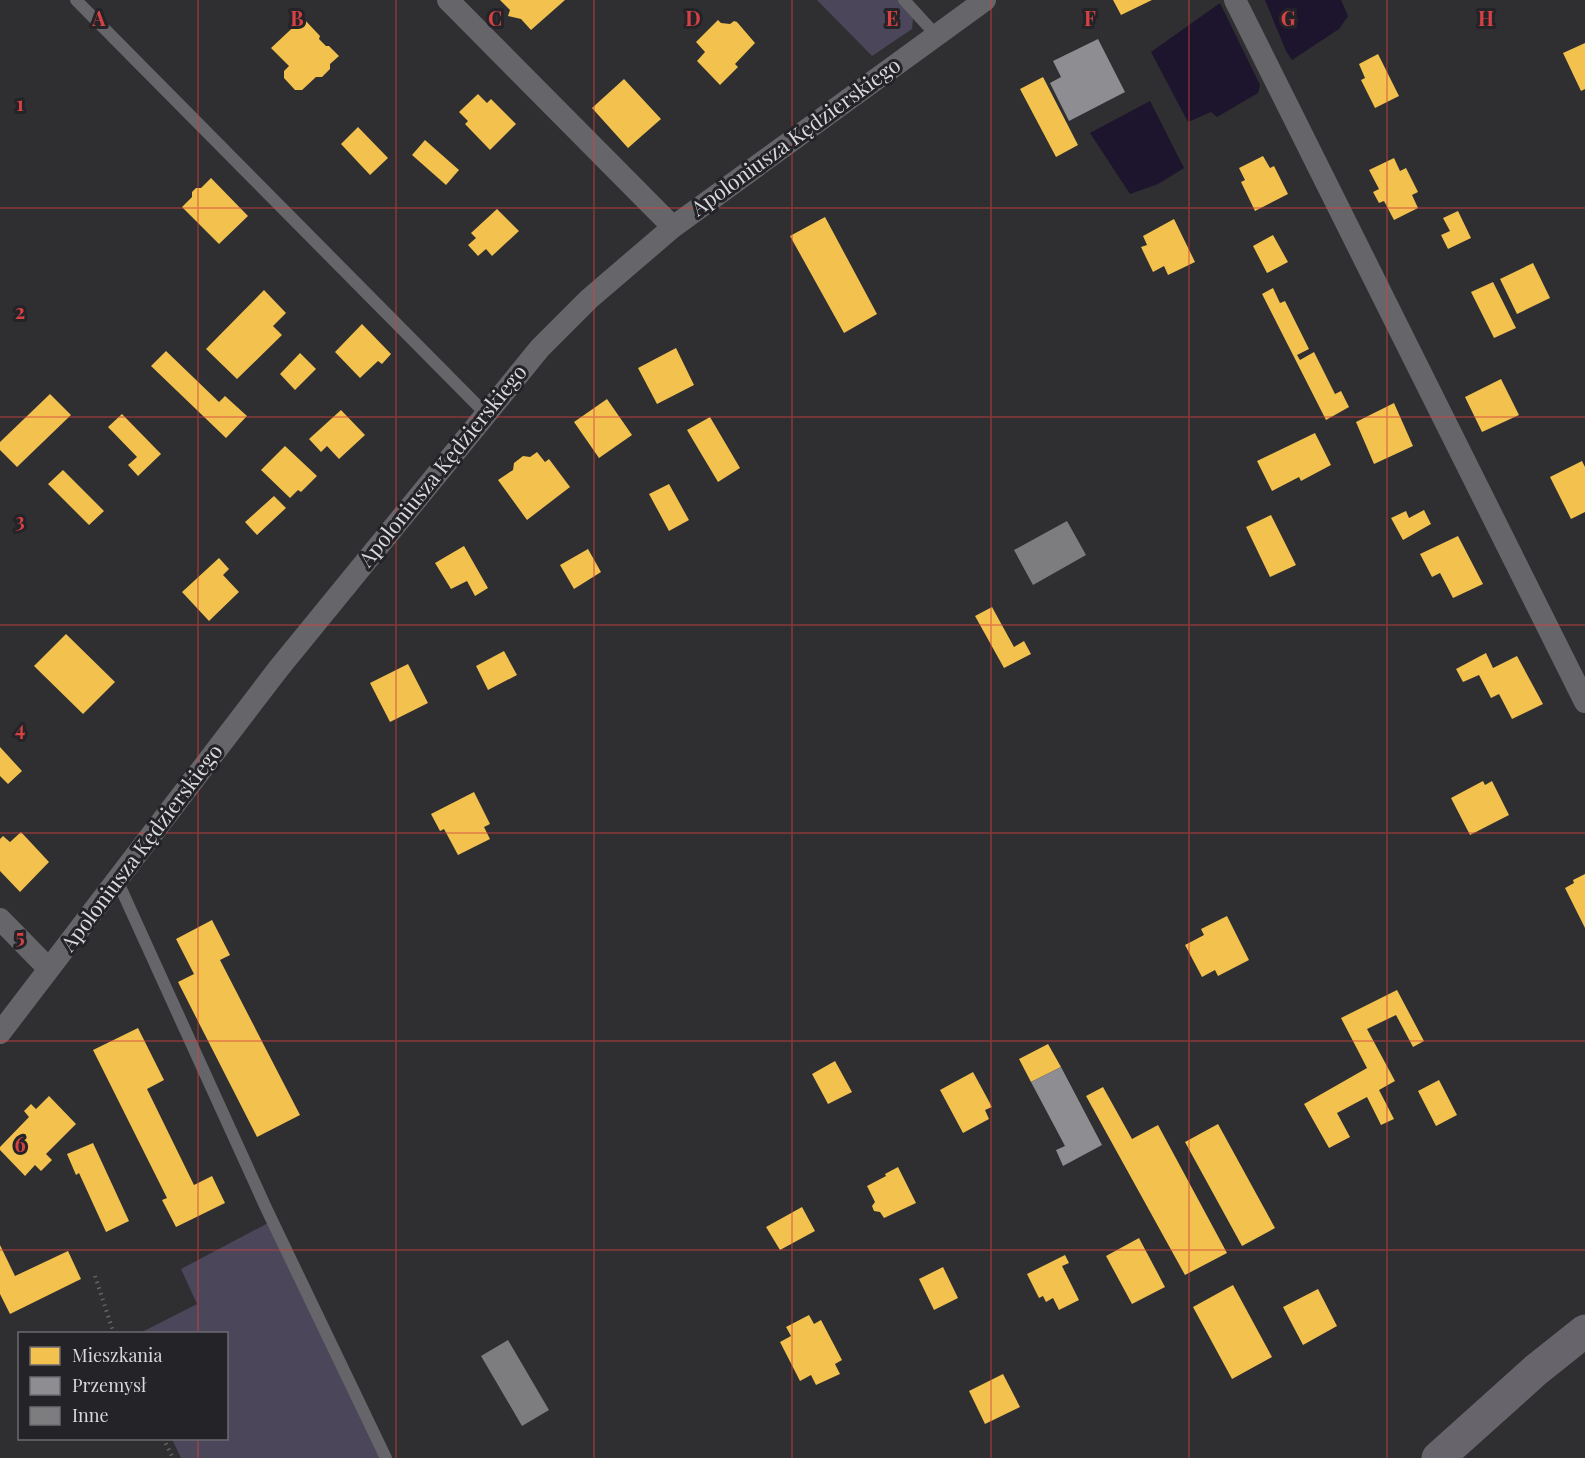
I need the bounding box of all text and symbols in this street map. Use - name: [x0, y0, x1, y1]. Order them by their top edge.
- text: A: [91, 4, 106, 31]
- text: B: [290, 4, 304, 31]
- text: C: [488, 4, 502, 31]
- text: D: [685, 4, 701, 31]
- text: E: [886, 4, 898, 31]
- text: F: [1084, 4, 1096, 31]
- text: G: [1281, 4, 1296, 31]
- text: H: [1478, 4, 1494, 31]
- street label: Apoloniusza Kędzierskiego: [684, 50, 905, 222]
- text: 1: [16, 89, 24, 116]
- text: 2: [15, 297, 25, 324]
- street label: Apoloniusza Kędzierskiego: [350, 358, 532, 572]
- text: 3: [15, 506, 25, 533]
- text: 4: [15, 714, 25, 741]
- street label: Apoloniusza Kędzierskiego: [53, 738, 228, 957]
- text: 5: [15, 922, 25, 949]
- text: 6: [14, 1130, 26, 1157]
- legend: [18, 1332, 228, 1440]
- text: Mieszkania: [72, 1343, 162, 1367]
- text: Przemysł: [72, 1373, 147, 1397]
- text: Inne: [72, 1403, 109, 1427]

